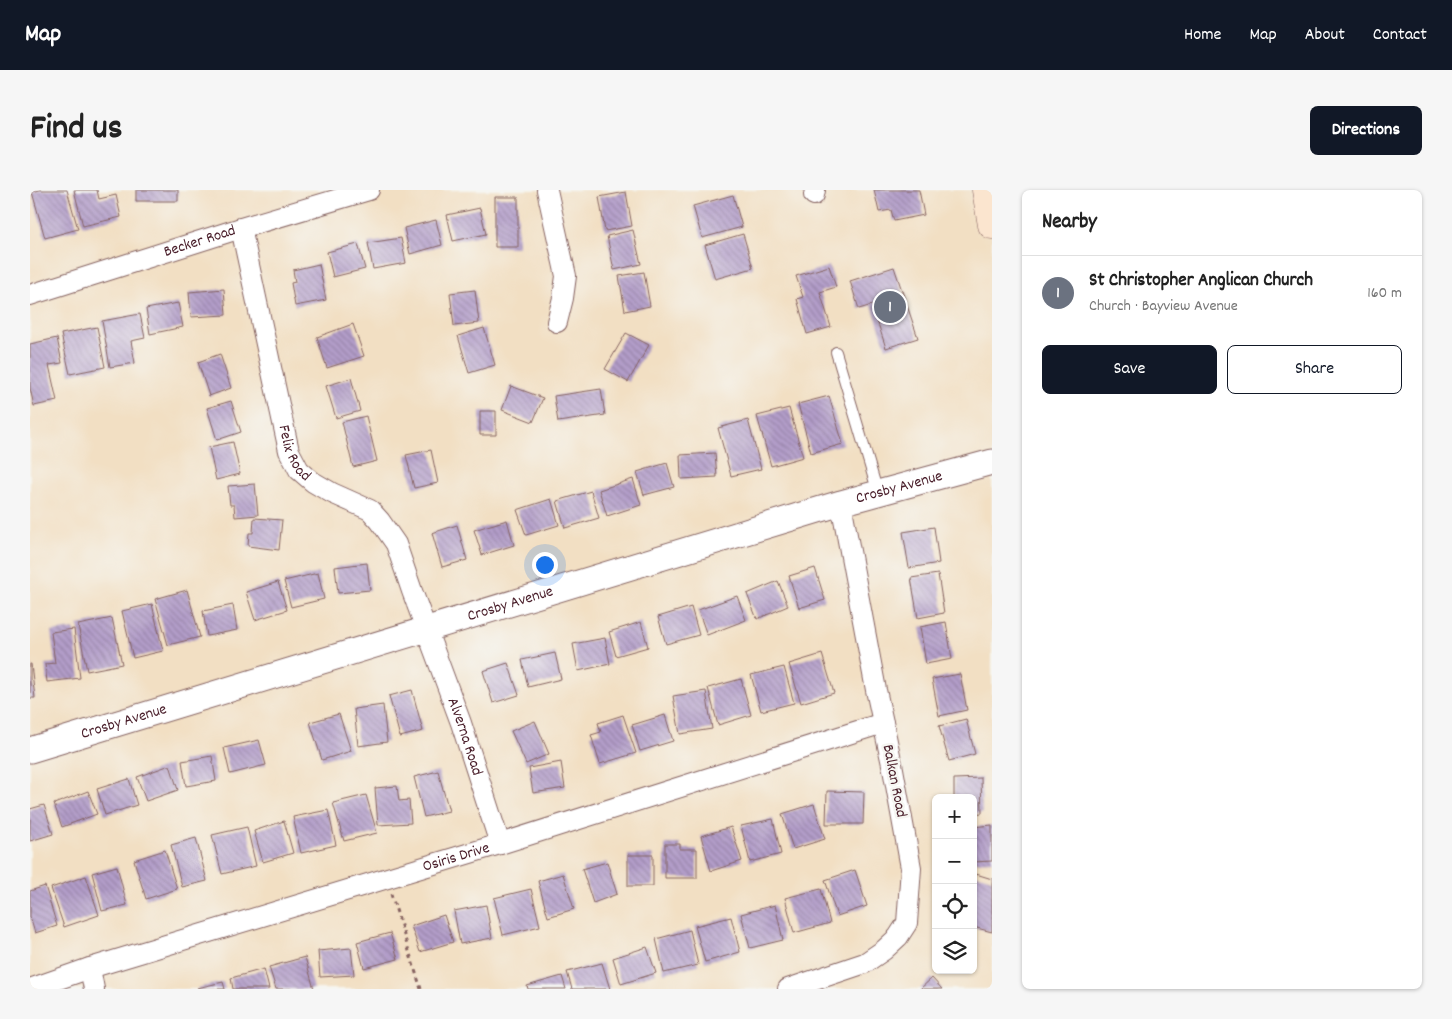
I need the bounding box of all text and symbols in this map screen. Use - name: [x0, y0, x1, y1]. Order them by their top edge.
- text: Map: [25, 18, 61, 52]
- text: Home: [1184, 23, 1221, 48]
- text: Map: [1249, 23, 1277, 48]
- text: About: [1305, 23, 1345, 48]
- text: Contact: [1373, 23, 1427, 48]
- text: Find us: [30, 105, 122, 155]
- button: Directions: [1310, 106, 1422, 155]
- text: Nearby: [1042, 208, 1097, 238]
- street label: Becker Road: [161, 219, 239, 263]
- text: St Christopher Anglican Church: [1089, 268, 1313, 295]
- text: 1: [1056, 282, 1060, 305]
- text: 160 m: [1367, 282, 1402, 305]
- pin: 1: [874, 288, 906, 326]
- text: Church · Bayview Avenue: [1089, 295, 1238, 318]
- button: Save: [1042, 345, 1217, 394]
- button: Share: [1227, 345, 1402, 394]
- street label: Felix Road: [272, 423, 316, 487]
- street label: Crosby Avenue: [853, 465, 945, 510]
- your location: [532, 552, 558, 578]
- street label: Crosby Avenue: [464, 580, 556, 628]
- street label: Alverna Road: [441, 694, 489, 778]
- street label: Crosby Avenue: [78, 698, 170, 745]
- street label: Balkan Road: [876, 743, 912, 819]
- map controls: [932, 794, 977, 974]
- button: +: [932, 794, 977, 839]
- street label: Osiris Drive: [420, 836, 492, 878]
- button: −: [932, 839, 977, 884]
- button: locate: [932, 884, 977, 929]
- button: layers: [932, 929, 977, 974]

